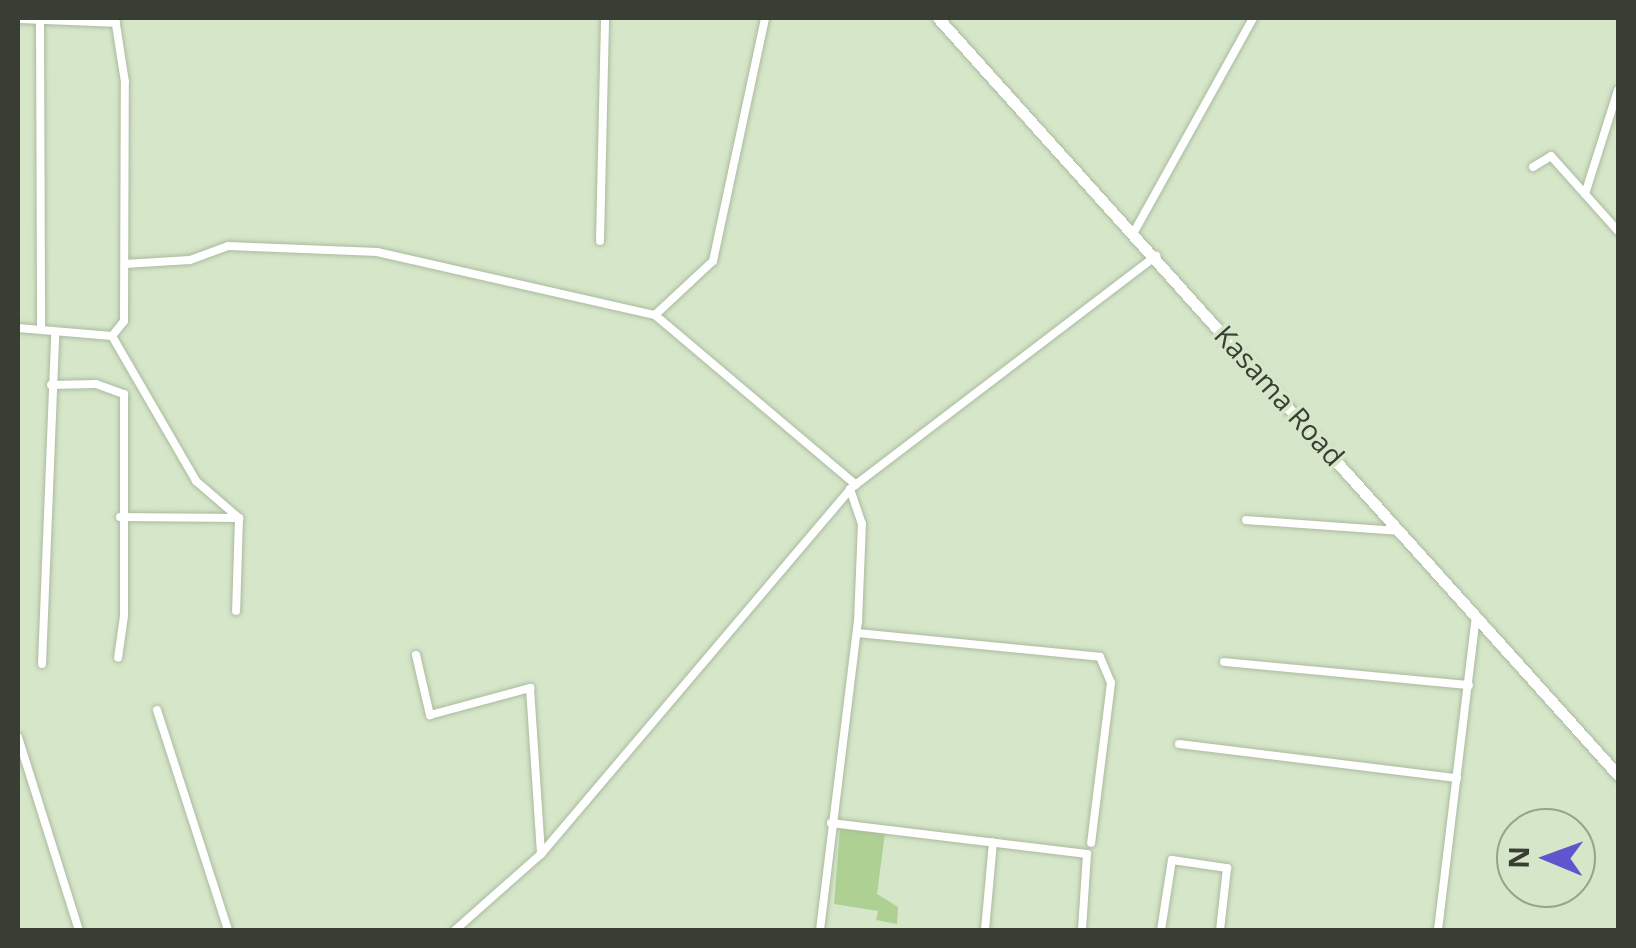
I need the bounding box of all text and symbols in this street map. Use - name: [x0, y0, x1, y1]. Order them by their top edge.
- street label: Kasama Road: [1208, 318, 1352, 472]
- north arrow: [1496, 808, 1596, 908]
- text: N: [1499, 846, 1537, 869]

